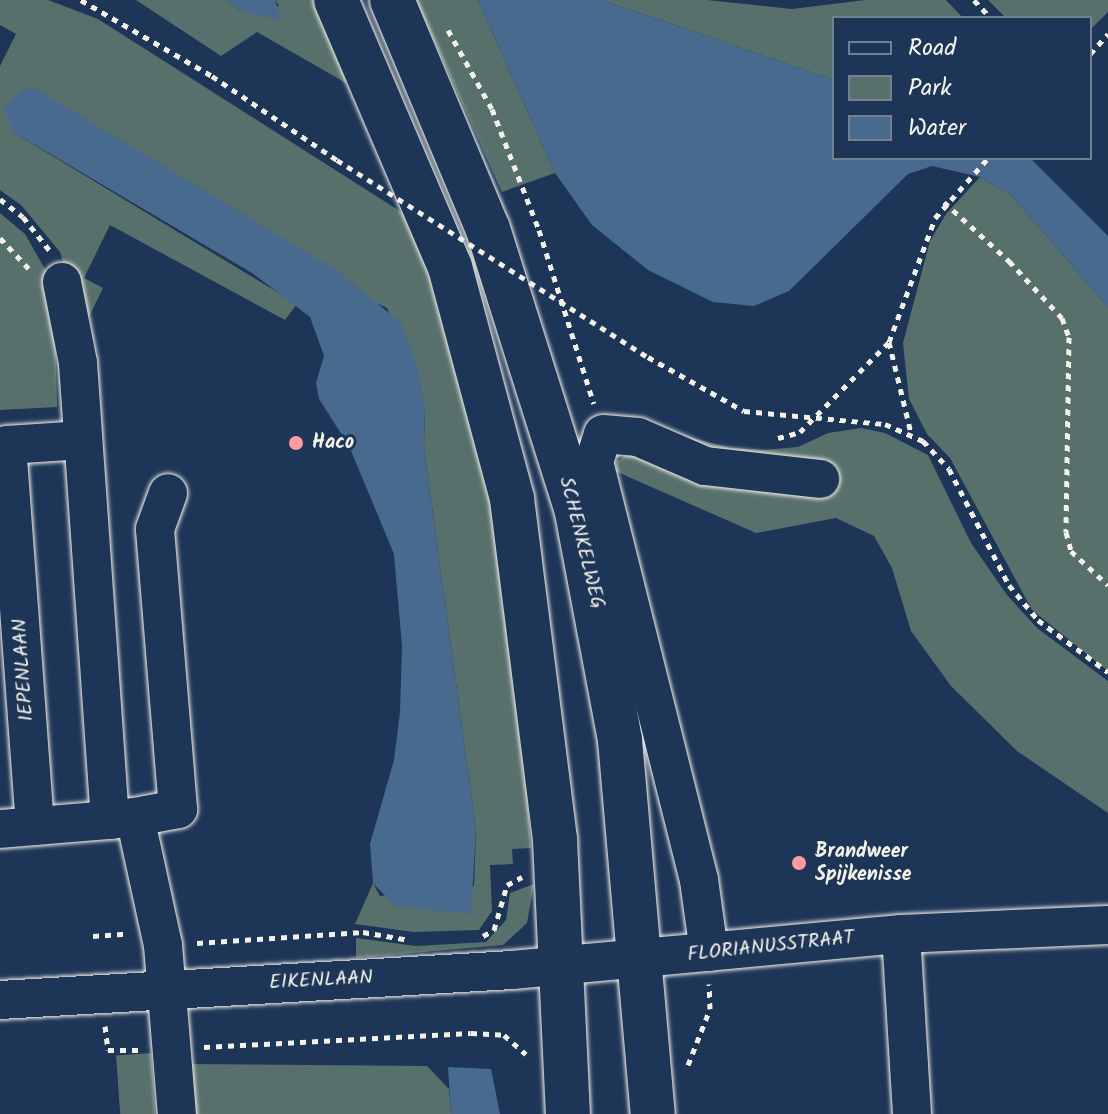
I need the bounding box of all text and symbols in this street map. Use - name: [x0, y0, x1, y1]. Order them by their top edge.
- legend: [832, 16, 1092, 160]
- text: Road: [908, 29, 956, 68]
- text: Park: [908, 69, 952, 108]
- text: Water: [908, 109, 966, 148]
- place label: Haco: [312, 431, 354, 455]
- marker: Haco: [287, 434, 305, 452]
- street label: SCHENKELWEG: [553, 474, 609, 612]
- street label: IEPENLAAN: [8, 618, 40, 722]
- place label: Brandweer Spijkenisse: [815, 840, 912, 887]
- marker: Brandweer Spijkenisse: [790, 854, 808, 872]
- street label: FLORIANUSSTRAAT: [686, 926, 856, 968]
- street label: EIKENLAAN: [269, 966, 373, 996]

